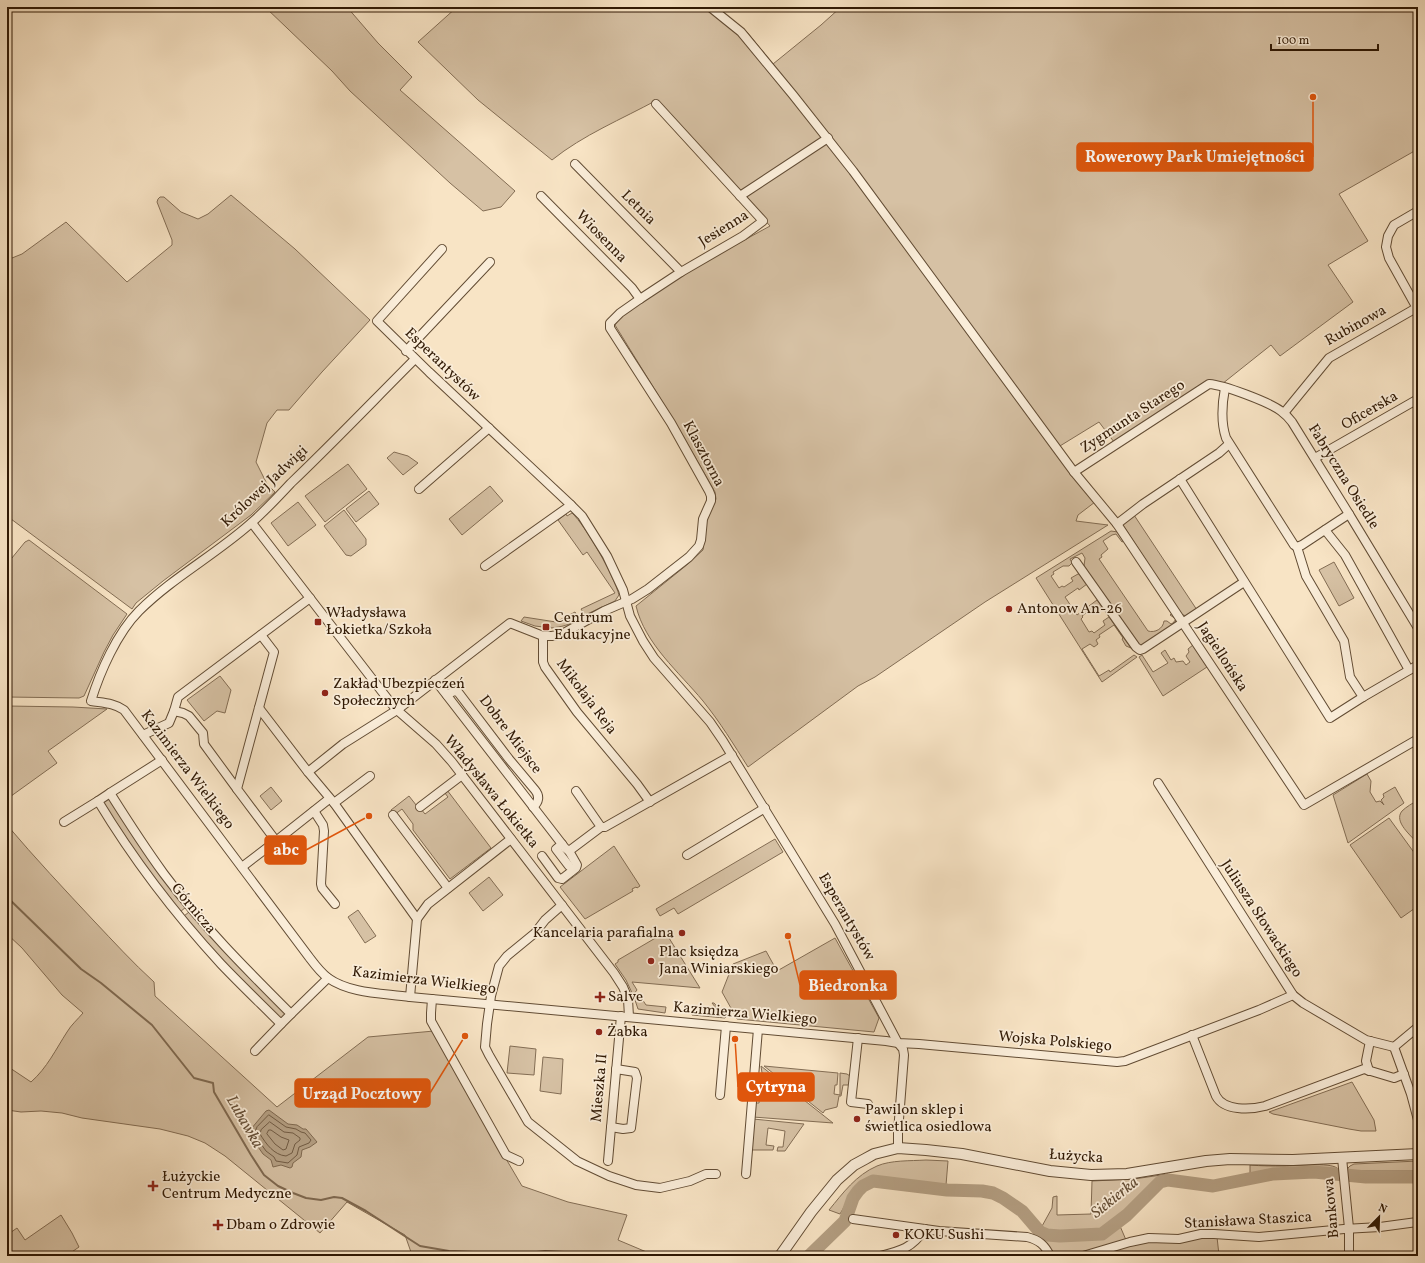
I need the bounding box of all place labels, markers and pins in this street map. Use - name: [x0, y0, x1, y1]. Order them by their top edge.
- callout: Rowerowy Park Umiejętności: [1077, 143, 1313, 171]
- place label: Antonow An-26: [1017, 599, 1122, 620]
- place label: Władysława Łokietka/Szkoła: [326, 603, 432, 641]
- marker: Antonow An-26: [1004, 604, 1014, 614]
- place label: Centrum Edukacyjne: [554, 608, 631, 646]
- marker: Władysława Łokietka/Szkoła: [313, 617, 323, 627]
- marker: Centrum Edukacyjne: [541, 622, 551, 632]
- place label: Zakład Ubezpieczeń Społecznych: [333, 674, 465, 712]
- marker: Zakład Ubezpieczeń Społecznych: [320, 688, 330, 698]
- callout: abc: [265, 836, 306, 864]
- place label: Kancelaria parafialna: [533, 923, 674, 944]
- marker: Kancelaria parafialna: [677, 928, 687, 938]
- place label: Plac księdza Jana Winiarskiego: [659, 942, 779, 980]
- marker: Plac księdza Jana Winiarskiego: [646, 956, 656, 966]
- callout: Biedronka: [800, 971, 896, 999]
- place label: Salve: [608, 987, 643, 1008]
- marker: Salve: [595, 992, 605, 1002]
- place label: Żabka: [607, 1022, 648, 1043]
- marker: Żabka: [594, 1027, 604, 1037]
- callout: Cytryna: [738, 1073, 814, 1101]
- callout: Urząd Pocztowy: [295, 1079, 430, 1107]
- place label: Pawilon sklep i świetlica osiedlowa: [865, 1100, 992, 1138]
- marker: Pawilon sklep i świetlica osiedlowa: [852, 1114, 862, 1124]
- place label: Łużyckie Centrum Medyczne: [162, 1167, 292, 1205]
- marker: Łużyckie Centrum Medyczne: [147, 1180, 159, 1192]
- place label: Dbam o Zdrowie: [226, 1215, 335, 1236]
- marker: Dbam o Zdrowie: [213, 1220, 223, 1230]
- place label: KOKU Sushi: [904, 1225, 984, 1246]
- marker: KOKU Sushi: [891, 1230, 901, 1240]

